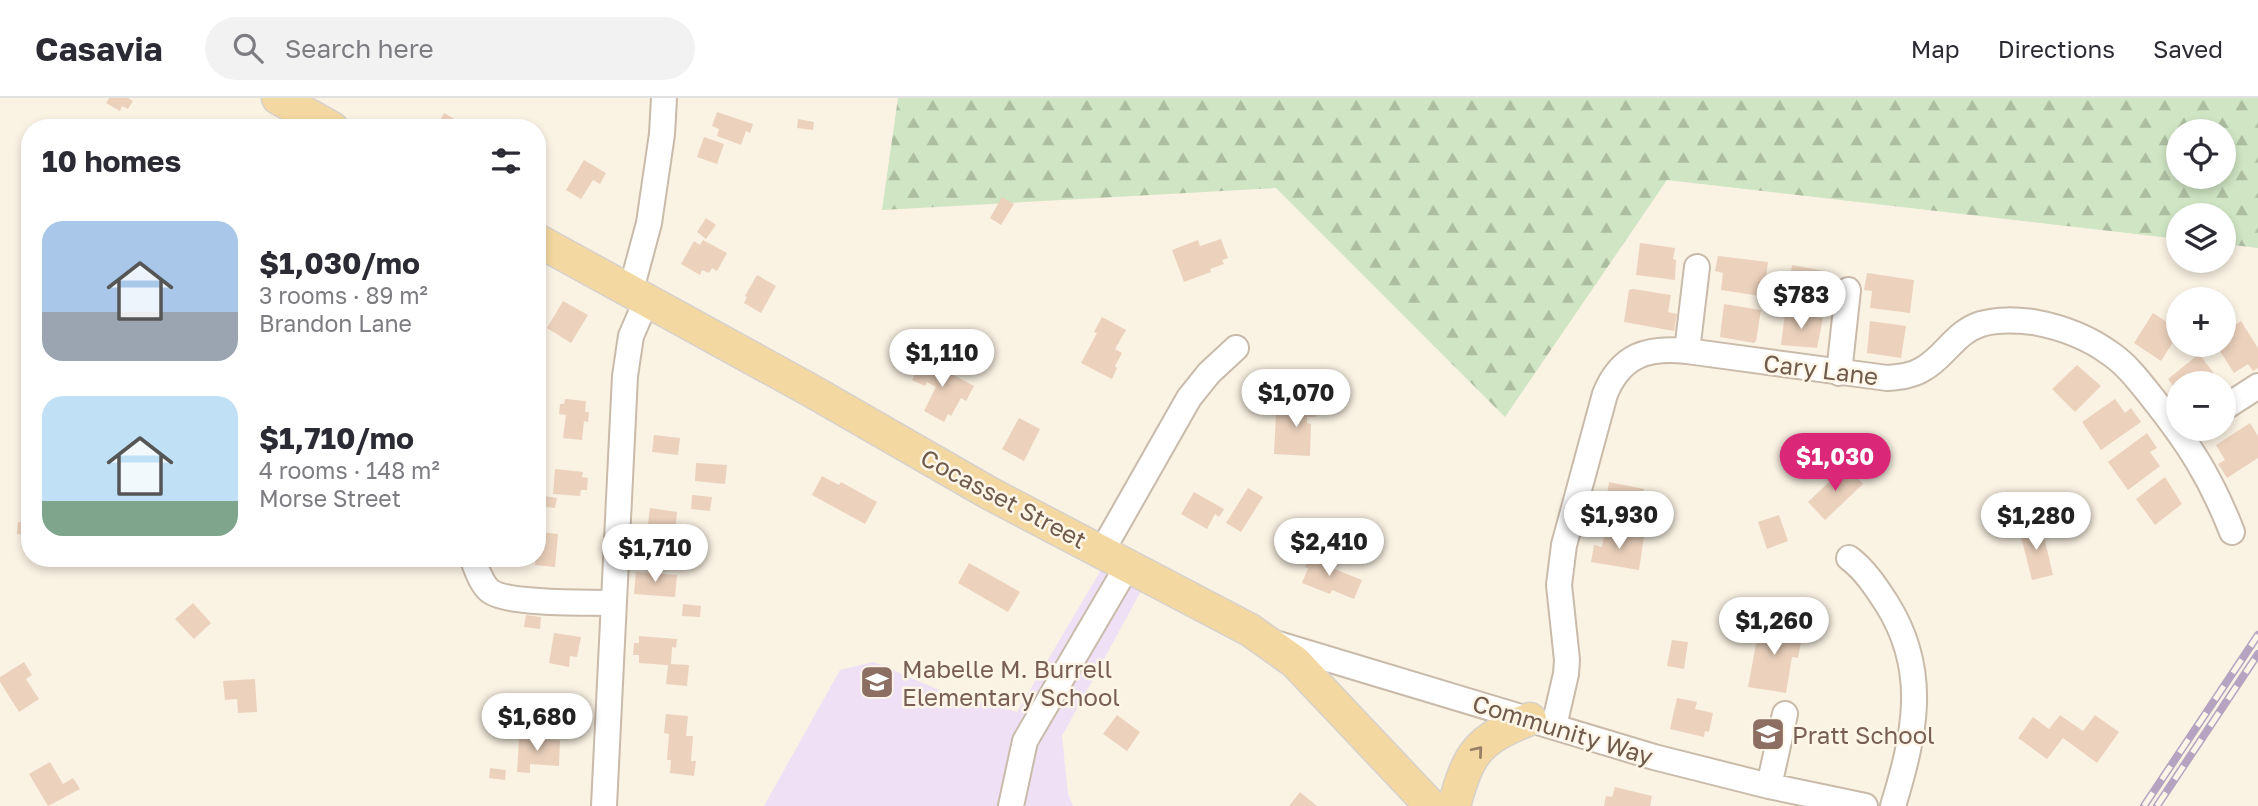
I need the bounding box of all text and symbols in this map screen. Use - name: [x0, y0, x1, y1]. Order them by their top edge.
- search box: [205, 17, 695, 80]
- text: Casavia: [35, 29, 163, 68]
- icon: search: [229, 29, 267, 67]
- text: Search here: [285, 33, 434, 64]
- text: Map: [1911, 34, 1960, 63]
- text: Directions: [1998, 34, 2115, 63]
- text: Saved: [2153, 34, 2223, 63]
- map controls: [2166, 119, 2236, 441]
- button: locate: [2166, 119, 2236, 189]
- icon: filters: [487, 142, 525, 180]
- text: 10 homes: [42, 143, 181, 179]
- button: layers: [2166, 203, 2236, 273]
- text: $1,030/mo: [259, 245, 420, 281]
- icon: home: [98, 249, 182, 333]
- pin: $783: [1760, 272, 1842, 331]
- text: $783: [1773, 280, 1829, 308]
- text: 3 rooms · 89 m²: [259, 281, 428, 309]
- button: +: [2166, 287, 2236, 357]
- text: Brandon Lane: [259, 309, 412, 337]
- pin: $1,110: [885, 330, 999, 389]
- text: $1,110: [905, 338, 979, 366]
- street label: Cary Lane: [1762, 348, 1880, 390]
- pin: $1,070: [1239, 370, 1353, 429]
- button: −: [2166, 371, 2236, 441]
- text: $1,070: [1257, 378, 1335, 406]
- text: $1,710/mo: [259, 420, 414, 456]
- icon: home: [98, 424, 182, 508]
- pin: $1,030: [1778, 434, 1892, 493]
- street label: Cocasset Street: [916, 442, 1092, 554]
- text: $1,030: [1796, 442, 1874, 470]
- text: 4 rooms · 148 m²: [259, 456, 440, 484]
- text: Morse Street: [259, 484, 401, 512]
- pin: $1,930: [1562, 491, 1676, 551]
- pin: $1,280: [1979, 492, 2093, 552]
- text: $1,930: [1580, 500, 1658, 528]
- text: $1,280: [1997, 501, 2075, 529]
- pin: $2,410: [1272, 518, 1386, 578]
- pin: $1,710: [598, 524, 712, 584]
- text: $2,410: [1290, 527, 1368, 555]
- text: $1,710: [618, 533, 692, 561]
- pin: $1,260: [1717, 598, 1831, 657]
- text: $1,260: [1735, 606, 1813, 634]
- place label: Mabelle M. Burrell Elementary School: [902, 654, 1120, 711]
- school or university icon: Mabelle M. Burrell Elementary School: [858, 663, 896, 701]
- street label: Community Way: [1469, 688, 1657, 770]
- pin: $1,680: [480, 694, 594, 753]
- text: $1,680: [498, 702, 576, 730]
- school or university icon: Pratt School: [1749, 715, 1787, 753]
- place label: Pratt School: [1792, 720, 1935, 749]
- one-way arrow: [1470, 746, 1482, 759]

